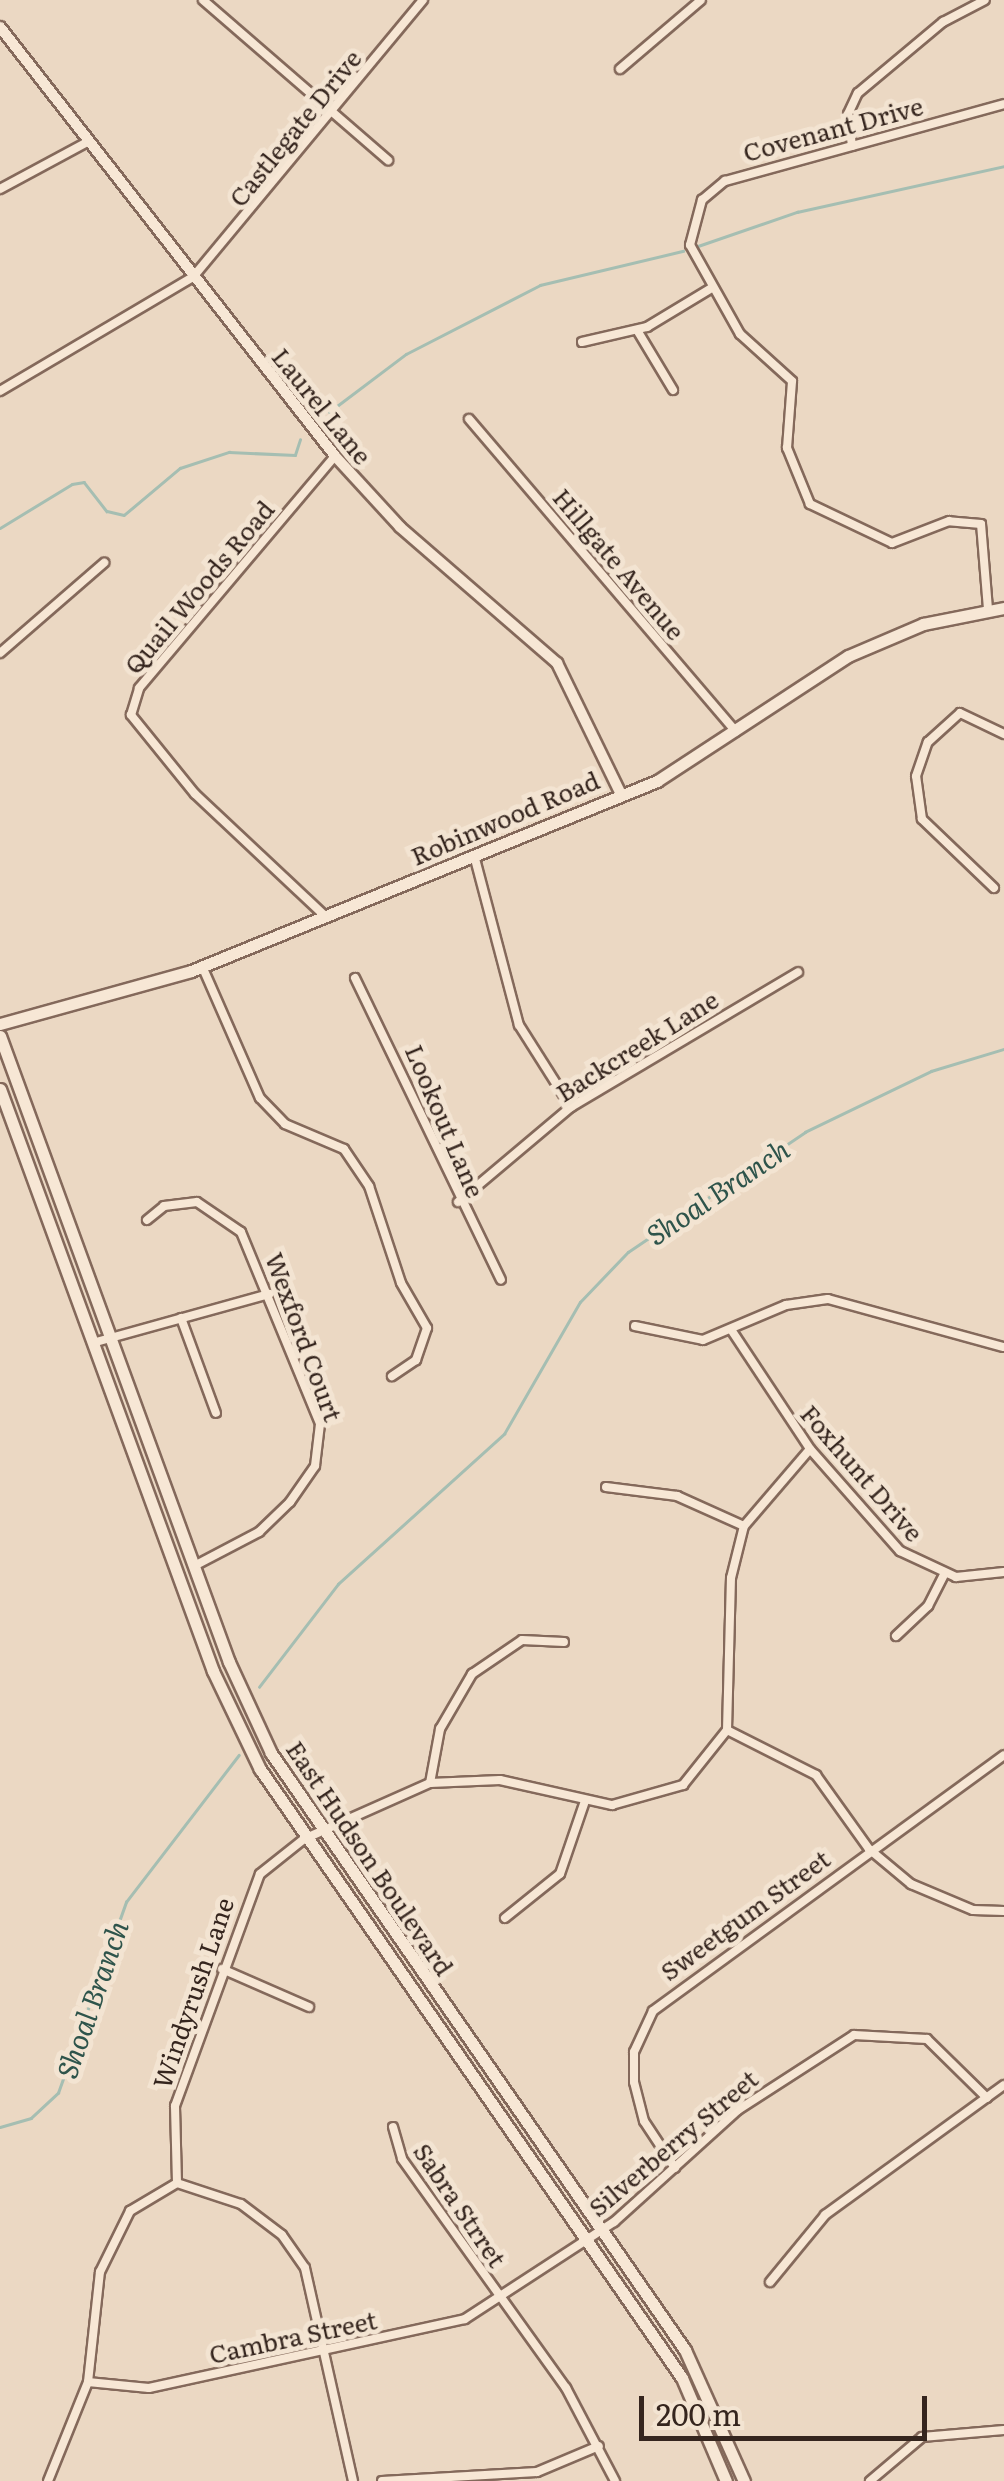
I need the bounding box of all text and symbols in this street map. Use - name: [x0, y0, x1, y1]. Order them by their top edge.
- street label: Castlegate Drive: [223, 44, 367, 212]
- street label: Covenant Drive: [740, 91, 926, 167]
- street label: Laurel Lane: [266, 342, 378, 470]
- street label: Hillgate Avenue: [547, 482, 691, 646]
- street label: Quail Woods Road: [118, 494, 280, 680]
- street label: Robinwood Road: [406, 765, 604, 871]
- street label: Backcreek Lane: [550, 984, 724, 1108]
- street label: Lookout Lane: [399, 1040, 491, 1202]
- water label: Shoal Branch: [639, 1131, 795, 1251]
- street label: Wexford Court: [260, 1248, 348, 1426]
- street label: Foxhunt Drive: [795, 1399, 929, 1547]
- street label: East Hudson Boulevard: [280, 1735, 460, 1981]
- street label: Sweetgum Street: [654, 1843, 836, 1987]
- street label: Windyrush Lane: [146, 1894, 240, 2092]
- water label: Shoal Branch: [48, 1916, 134, 2082]
- street label: Silverberry Street: [582, 2064, 764, 2222]
- street label: Sabra Strret: [408, 2137, 512, 2273]
- street label: Cambra Street: [206, 2305, 380, 2369]
- scale bar: [644, 2376, 932, 2438]
- text: 200 m: [656, 2391, 741, 2435]

